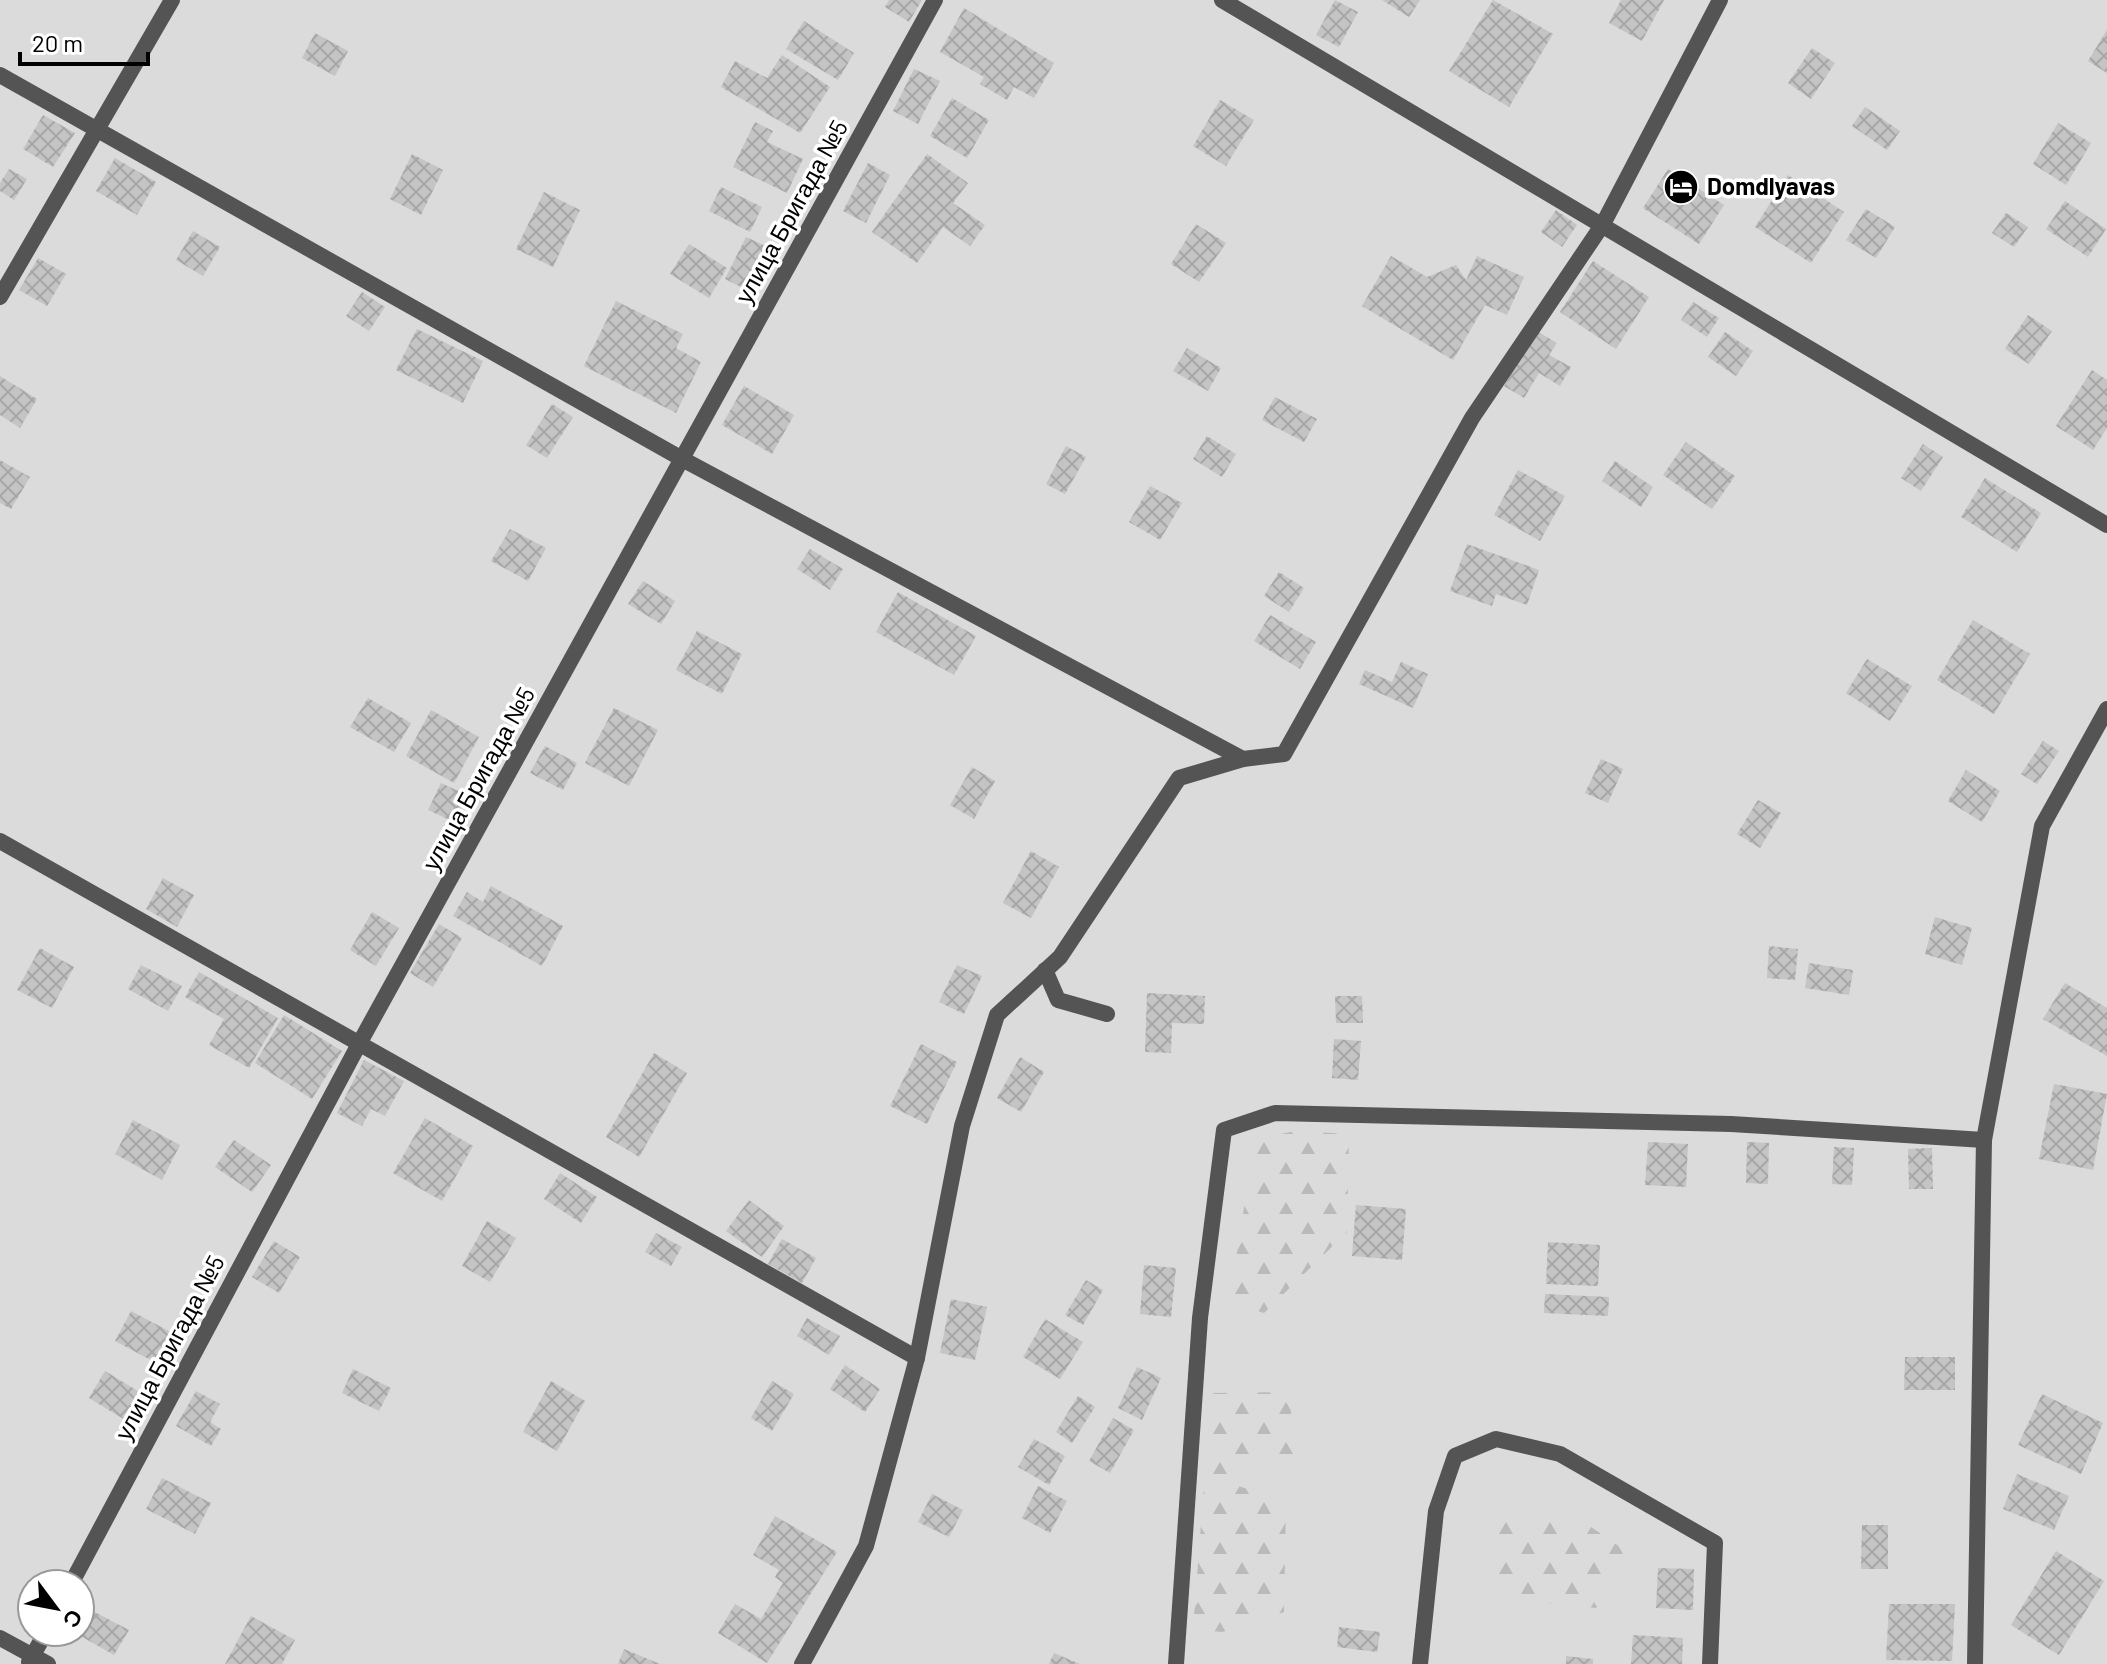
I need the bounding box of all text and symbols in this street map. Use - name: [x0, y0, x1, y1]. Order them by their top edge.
- scale bar: [20, 16, 148, 66]
- text: 20 m: [32, 28, 83, 57]
- street label: улица Бригада №5: [728, 115, 853, 308]
- hotel icon: Domdlyavas: [1662, 168, 1700, 206]
- place label: Domdlyavas: [1707, 171, 1835, 200]
- street label: улица Бригада №5: [415, 682, 540, 875]
- street label: улица Бригада №5: [108, 1250, 230, 1445]
- north arrow: [16, 1568, 96, 1648]
- text: С: [59, 1606, 89, 1633]

